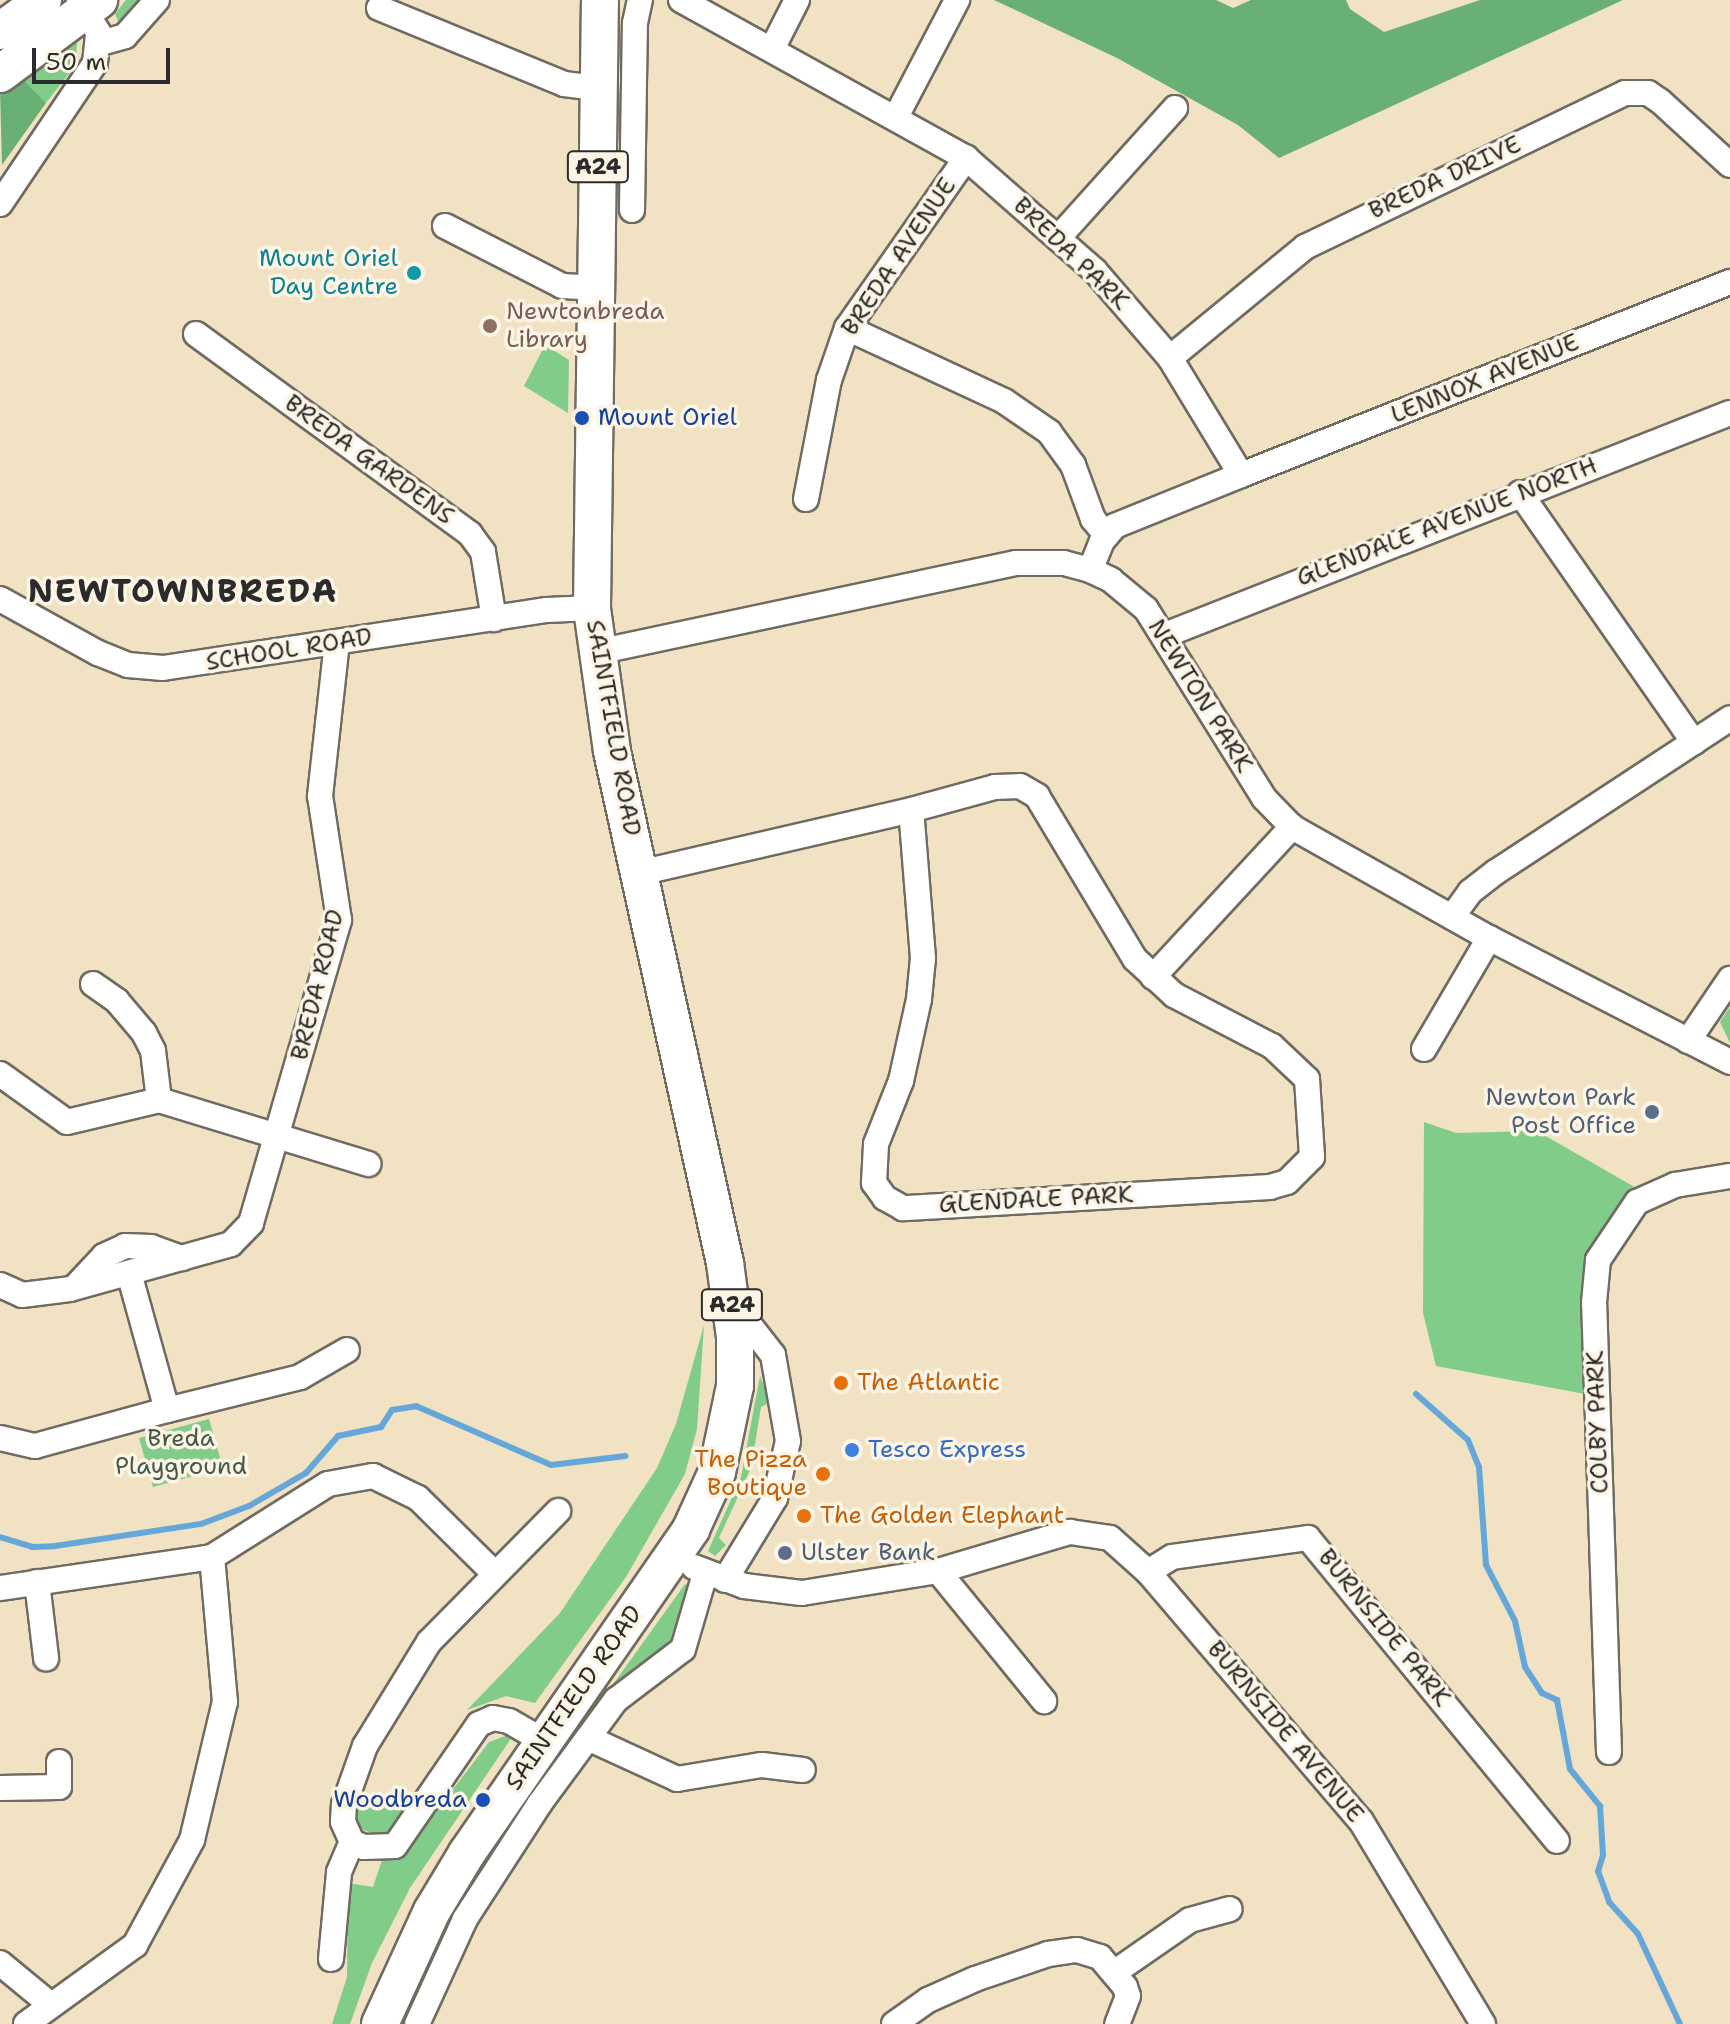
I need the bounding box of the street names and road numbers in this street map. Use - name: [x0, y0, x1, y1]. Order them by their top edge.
- street label: BREDA DRIVE: [1364, 130, 1526, 226]
- road number: A24: [566, 149, 630, 185]
- street label: BREDA AVENUE: [836, 173, 962, 341]
- street label: BREDA PARK: [1007, 192, 1135, 316]
- street label: LENNOX AVENUE: [1387, 328, 1583, 430]
- street label: BREDA GARDENS: [279, 389, 459, 531]
- street label: GLENDALE AVENUE NORTH: [1293, 451, 1601, 593]
- street label: NEWTON PARK: [1141, 614, 1259, 778]
- street label: SAINTFIELD ROAD: [580, 618, 646, 838]
- street label: SCHOOL ROAD: [204, 623, 374, 677]
- street label: BREDA ROAD: [285, 907, 351, 1063]
- street label: GLENDALE PARK: [938, 1181, 1134, 1219]
- road number: A24: [700, 1287, 764, 1323]
- street label: COLBY PARK: [1581, 1350, 1615, 1494]
- street label: BURNSIDE PARK: [1312, 1543, 1456, 1713]
- street label: SAINTFIELD ROAD: [499, 1600, 649, 1796]
- street label: BURNSIDE AVENUE: [1201, 1635, 1369, 1829]

